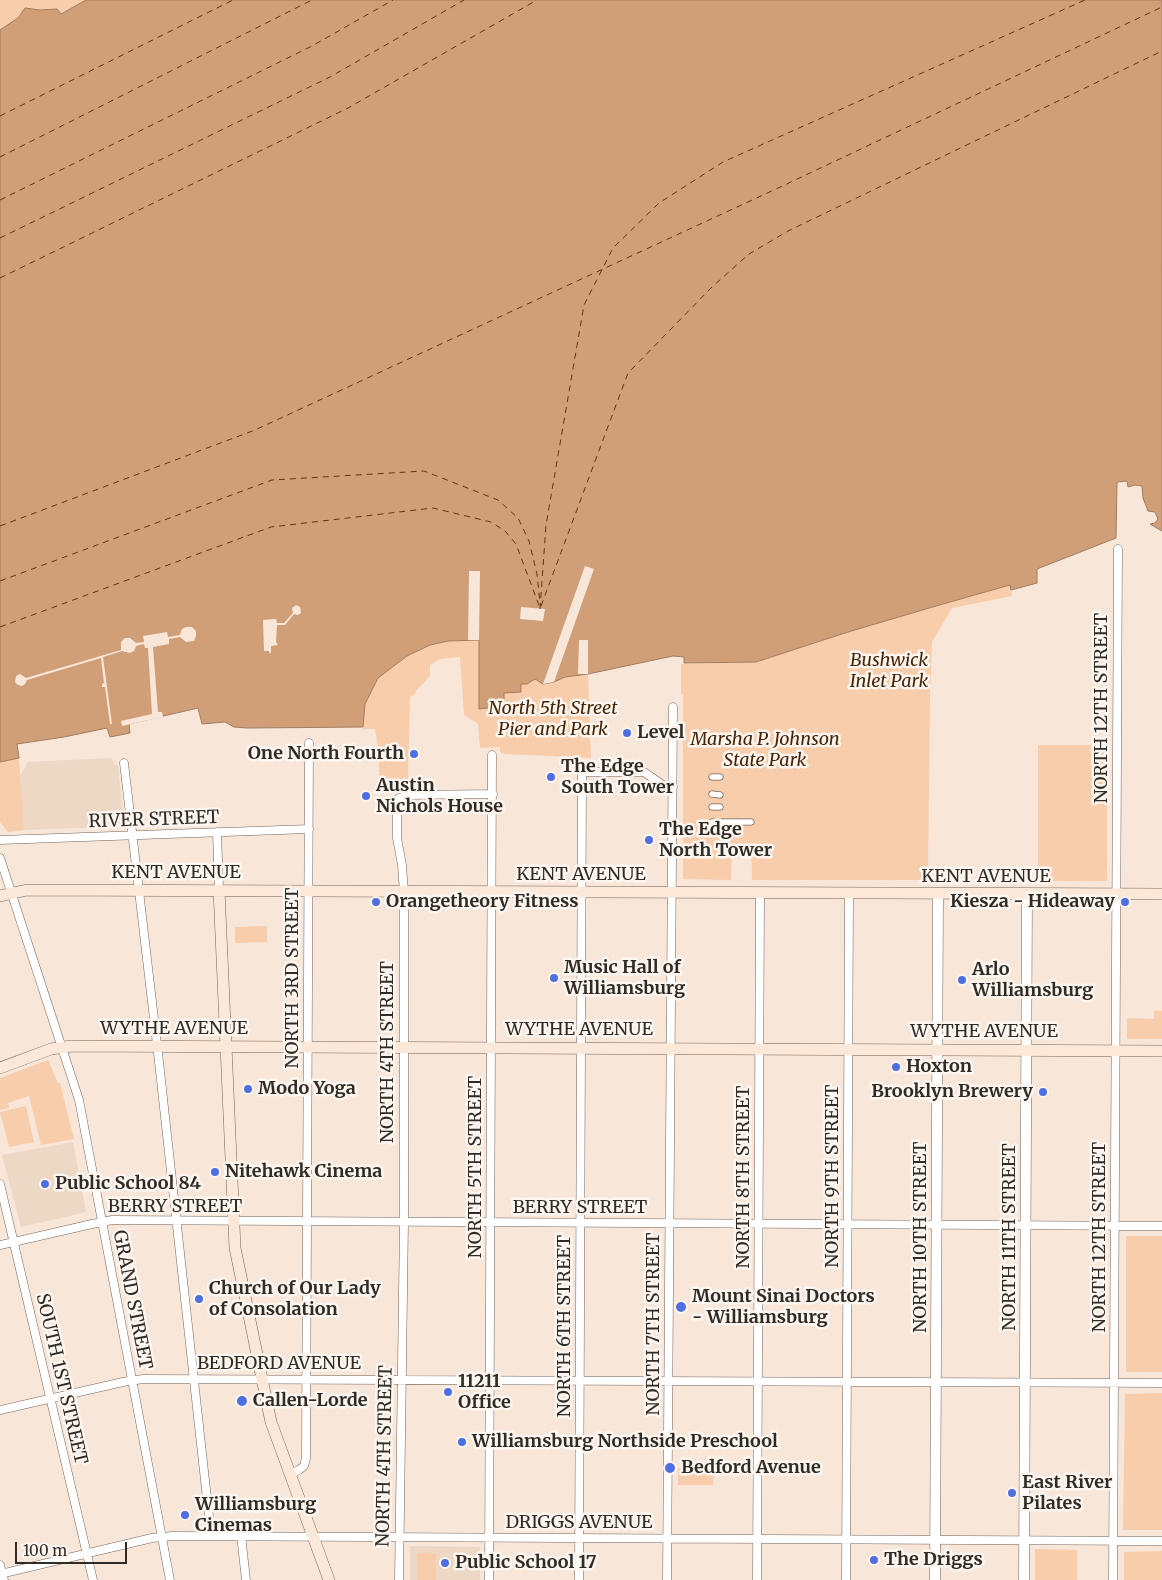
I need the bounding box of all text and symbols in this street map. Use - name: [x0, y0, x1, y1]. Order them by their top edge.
- street label: NORTH 12TH STREET: [1091, 613, 1113, 803]
- park label: Bushwick Inlet Park: [850, 650, 928, 692]
- park label: North 5th Street Pier and Park: [489, 698, 617, 741]
- place label: Level: [637, 722, 684, 744]
- marker: Level: [621, 727, 633, 739]
- park label: Marsha P. Johnson State Park: [690, 729, 840, 772]
- place label: One North Fourth: [248, 743, 404, 765]
- marker: One North Fourth: [408, 748, 420, 760]
- place label: The Edge South Tower: [561, 756, 674, 799]
- marker: The Edge South Tower: [545, 771, 557, 783]
- place label: Austin Nichols House: [376, 775, 503, 818]
- marker: Austin Nichols House: [360, 790, 372, 802]
- street label: RIVER STREET: [88, 807, 220, 833]
- place label: The Edge North Tower: [659, 819, 772, 862]
- marker: The Edge North Tower: [643, 834, 655, 846]
- street label: KENT AVENUE: [111, 862, 241, 884]
- street label: KENT AVENUE: [516, 864, 646, 886]
- street label: KENT AVENUE: [921, 866, 1051, 888]
- street label: NORTH 3RD STREET: [282, 888, 304, 1068]
- place label: Orangetheory Fitness: [386, 891, 579, 913]
- place label: Kiesza - Hideaway: [950, 891, 1115, 913]
- marker: Orangetheory Fitness: [370, 896, 382, 908]
- marker: Kiesza - Hideaway: [1119, 896, 1131, 908]
- place label: Music Hall of Williamsburg: [564, 957, 685, 1000]
- place label: Arlo Williamsburg: [972, 959, 1093, 1002]
- street label: NORTH 4TH STREET: [377, 961, 399, 1143]
- marker: Music Hall of Williamsburg: [548, 972, 560, 984]
- marker: Arlo Williamsburg: [956, 974, 968, 986]
- street label: WYTHE AVENUE: [100, 1018, 248, 1040]
- street label: WYTHE AVENUE: [505, 1019, 653, 1041]
- street label: WYTHE AVENUE: [910, 1021, 1058, 1043]
- place label: Hoxton: [906, 1056, 972, 1078]
- marker: Hoxton: [890, 1061, 902, 1073]
- street label: NORTH 5TH STREET: [465, 1076, 487, 1258]
- place label: Modo Yoga: [258, 1078, 356, 1100]
- place label: Brooklyn Brewery: [871, 1081, 1033, 1103]
- marker: Modo Yoga: [242, 1083, 254, 1095]
- street label: NORTH 9TH STREET: [822, 1084, 844, 1268]
- street label: NORTH 8TH STREET: [733, 1086, 755, 1268]
- marker: Brooklyn Brewery: [1037, 1086, 1049, 1098]
- street label: NORTH 10TH STREET: [910, 1141, 932, 1333]
- street label: NORTH 12TH STREET: [1089, 1142, 1111, 1332]
- street label: NORTH 11TH STREET: [999, 1143, 1021, 1331]
- place label: Nitehawk Cinema: [225, 1161, 382, 1183]
- marker: Nitehawk Cinema: [209, 1166, 221, 1178]
- place label: Public School 84: [55, 1173, 201, 1195]
- marker: Public School 84: [39, 1178, 51, 1190]
- street label: BERRY STREET: [108, 1196, 242, 1218]
- street label: BERRY STREET: [513, 1197, 647, 1219]
- street label: GRAND STREET: [108, 1229, 156, 1371]
- street label: NORTH 7TH STREET: [643, 1233, 665, 1415]
- street label: NORTH 6TH STREET: [554, 1235, 576, 1417]
- place label: Church of Our Lady of Consolation: [209, 1278, 381, 1320]
- place label: Mount Sinai Doctors - Williamsburg: [692, 1286, 875, 1328]
- street label: SOUTH 1ST STREET: [31, 1291, 91, 1467]
- marker: Church of Our Lady of Consolation: [193, 1293, 205, 1305]
- marker: Mount Sinai Doctors - Williamsburg: [674, 1300, 688, 1314]
- street label: BEDFORD AVENUE: [197, 1353, 361, 1375]
- street label: NORTH 4TH STREET: [373, 1365, 397, 1547]
- place label: 11211 Office: [458, 1371, 511, 1414]
- marker: 11211 Office: [442, 1386, 454, 1398]
- place label: Callen-Lorde: [253, 1390, 368, 1412]
- marker: Callen-Lorde: [235, 1394, 249, 1408]
- place label: Williamsburg Northside Preschool: [472, 1431, 778, 1453]
- marker: Williamsburg Northside Preschool: [456, 1436, 468, 1448]
- place label: Bedford Avenue: [681, 1457, 821, 1479]
- marker: Bedford Avenue: [663, 1461, 677, 1475]
- place label: East River Pilates: [1022, 1472, 1112, 1515]
- marker: East River Pilates: [1006, 1487, 1018, 1499]
- place label: Williamsburg Cinemas: [195, 1494, 316, 1536]
- marker: Williamsburg Cinemas: [179, 1509, 191, 1521]
- street label: DRIGGS AVENUE: [506, 1512, 652, 1534]
- scale bar: [18, 1532, 130, 1564]
- text: 100 m: [23, 1541, 67, 1560]
- place label: The Driggs: [884, 1549, 983, 1571]
- place label: Public School 17: [455, 1552, 597, 1574]
- marker: The Driggs: [868, 1554, 880, 1566]
- marker: Public School 17: [439, 1557, 451, 1569]

